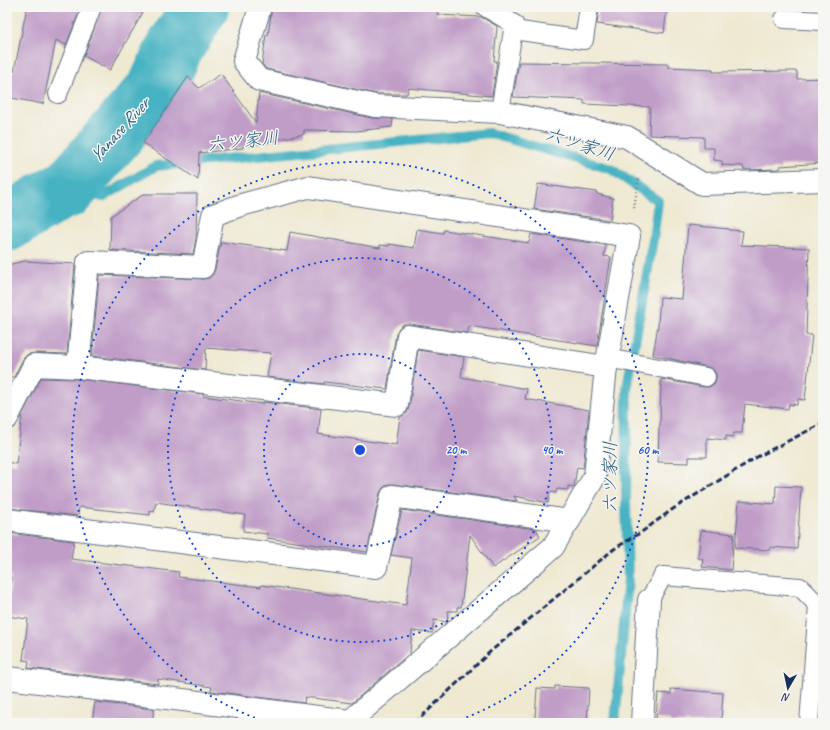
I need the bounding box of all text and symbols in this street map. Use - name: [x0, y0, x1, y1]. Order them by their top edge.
- water label: Yanase River: [85, 91, 156, 167]
- water label: 六ツ家川: [542, 122, 618, 166]
- water label: 六ツ家川: [206, 126, 280, 156]
- water label: 六ツ家川: [599, 441, 621, 513]
- text: 20 m: [446, 442, 467, 458]
- text: 40 m: [542, 442, 563, 458]
- text: 60 m: [638, 442, 660, 458]
- centre of rings: [353, 443, 367, 457]
- north arrow: [768, 668, 808, 708]
- text: N: [780, 690, 791, 705]

